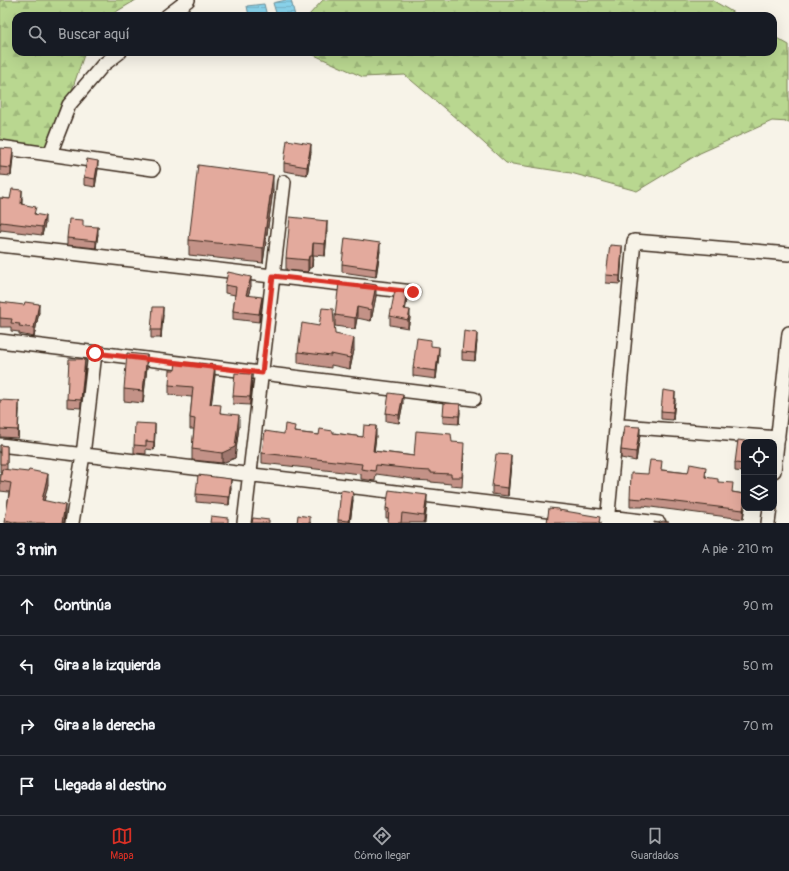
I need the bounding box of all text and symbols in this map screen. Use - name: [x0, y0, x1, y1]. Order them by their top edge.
- search box: [12, 12, 777, 56]
- icon: search: [26, 23, 48, 45]
- text: Buscar aquí: [58, 25, 130, 44]
- route end: [404, 283, 422, 301]
- route start: [86, 344, 104, 362]
- map controls: [741, 439, 777, 511]
- button: locate: [741, 439, 777, 475]
- button: layers: [741, 475, 777, 511]
- text: 3 min: [16, 539, 57, 560]
- text: A pie · 210 m: [701, 541, 773, 557]
- icon: ahead: [16, 595, 38, 617]
- text: Continúa: [54, 596, 111, 615]
- text: 90 m: [743, 598, 773, 614]
- icon: left: [16, 655, 38, 677]
- text: Gira a la izquierda: [54, 656, 161, 675]
- text: 50 m: [743, 658, 773, 674]
- icon: right: [16, 715, 38, 737]
- text: Gira a la derecha: [54, 716, 155, 735]
- text: 70 m: [743, 718, 773, 734]
- icon: arrive: [16, 775, 38, 797]
- text: Llegada al destino: [54, 776, 166, 795]
- tab: Mapa: [110, 825, 134, 862]
- tab: Cómo llegar: [354, 825, 410, 862]
- tab: Guardados: [631, 825, 679, 862]

